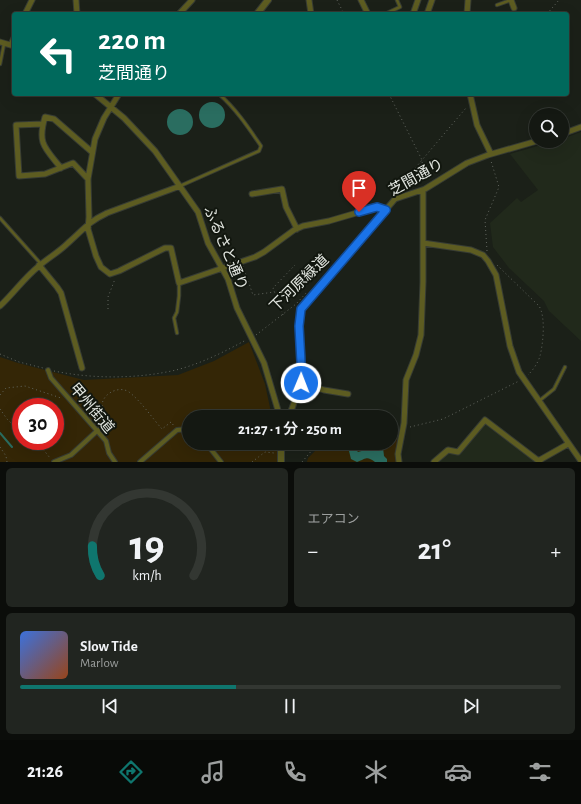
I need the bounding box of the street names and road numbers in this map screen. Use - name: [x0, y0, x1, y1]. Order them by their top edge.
- street label: 芝間通り: [386, 155, 446, 199]
- street label: ふるさと通り: [201, 203, 251, 293]
- street label: 下河原緑道: [266, 251, 332, 315]
- street label: 甲州街道: [67, 379, 118, 436]

